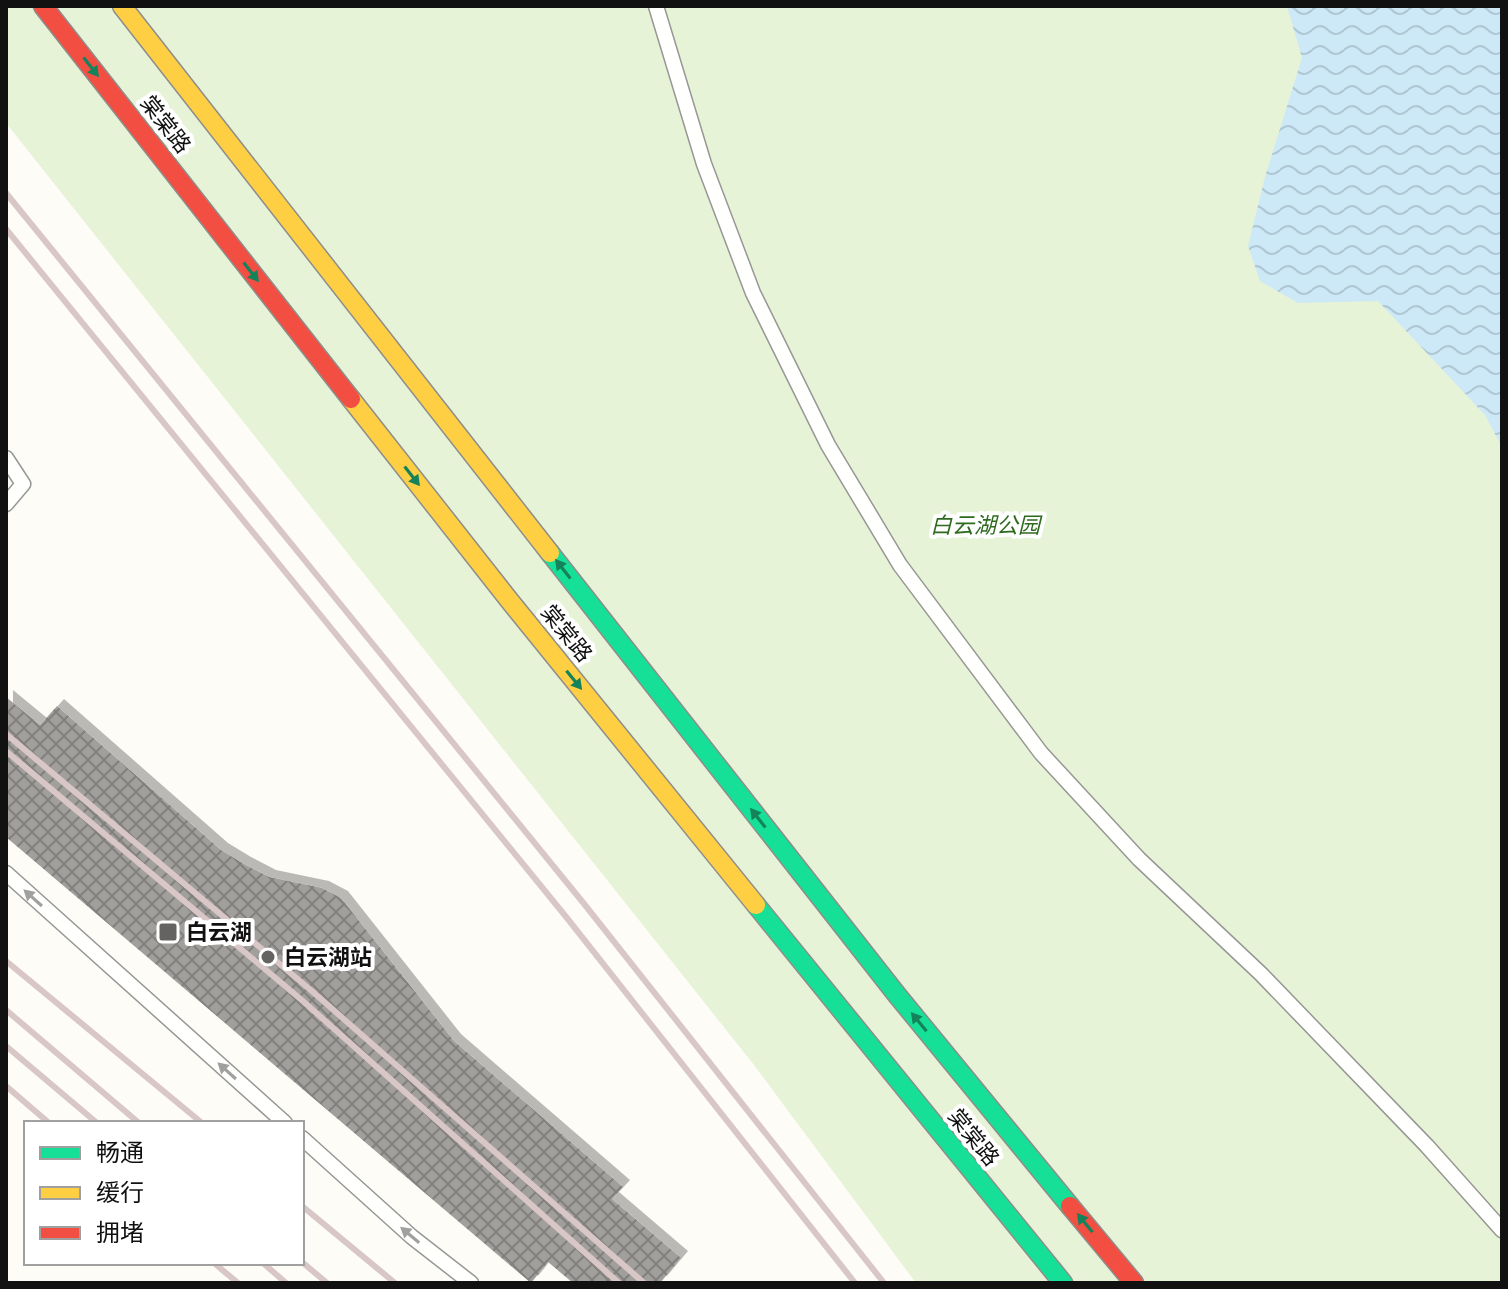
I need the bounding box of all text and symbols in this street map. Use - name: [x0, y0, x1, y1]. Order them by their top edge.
- one-way arrow: [82, 57, 98, 77]
- street label: 棠棠路: [135, 91, 196, 158]
- one-way arrow: [243, 262, 259, 282]
- one-way arrow: [403, 466, 420, 486]
- park label: 白云湖公园: [930, 513, 1043, 538]
- one-way arrow: [556, 559, 572, 579]
- street label: 棠棠路: [536, 600, 597, 667]
- one-way arrow: [565, 670, 581, 690]
- one-way arrow: [751, 808, 767, 828]
- one-way arrow: [24, 889, 43, 907]
- place label: 白云湖: [186, 920, 252, 945]
- marker: 白云湖: [157, 921, 179, 943]
- place label: 白云湖站: [284, 945, 372, 970]
- marker: 白云湖站: [259, 948, 277, 966]
- one-way arrow: [911, 1012, 928, 1032]
- one-way arrow: [217, 1062, 237, 1080]
- street label: 棠棠路: [943, 1104, 1004, 1171]
- legend: [24, 1121, 304, 1265]
- text: 畅通: [96, 1140, 144, 1166]
- text: 缓行: [96, 1180, 144, 1206]
- one-way arrow: [1077, 1213, 1093, 1233]
- text: 拥堵: [96, 1220, 144, 1246]
- one-way arrow: [400, 1227, 420, 1244]

